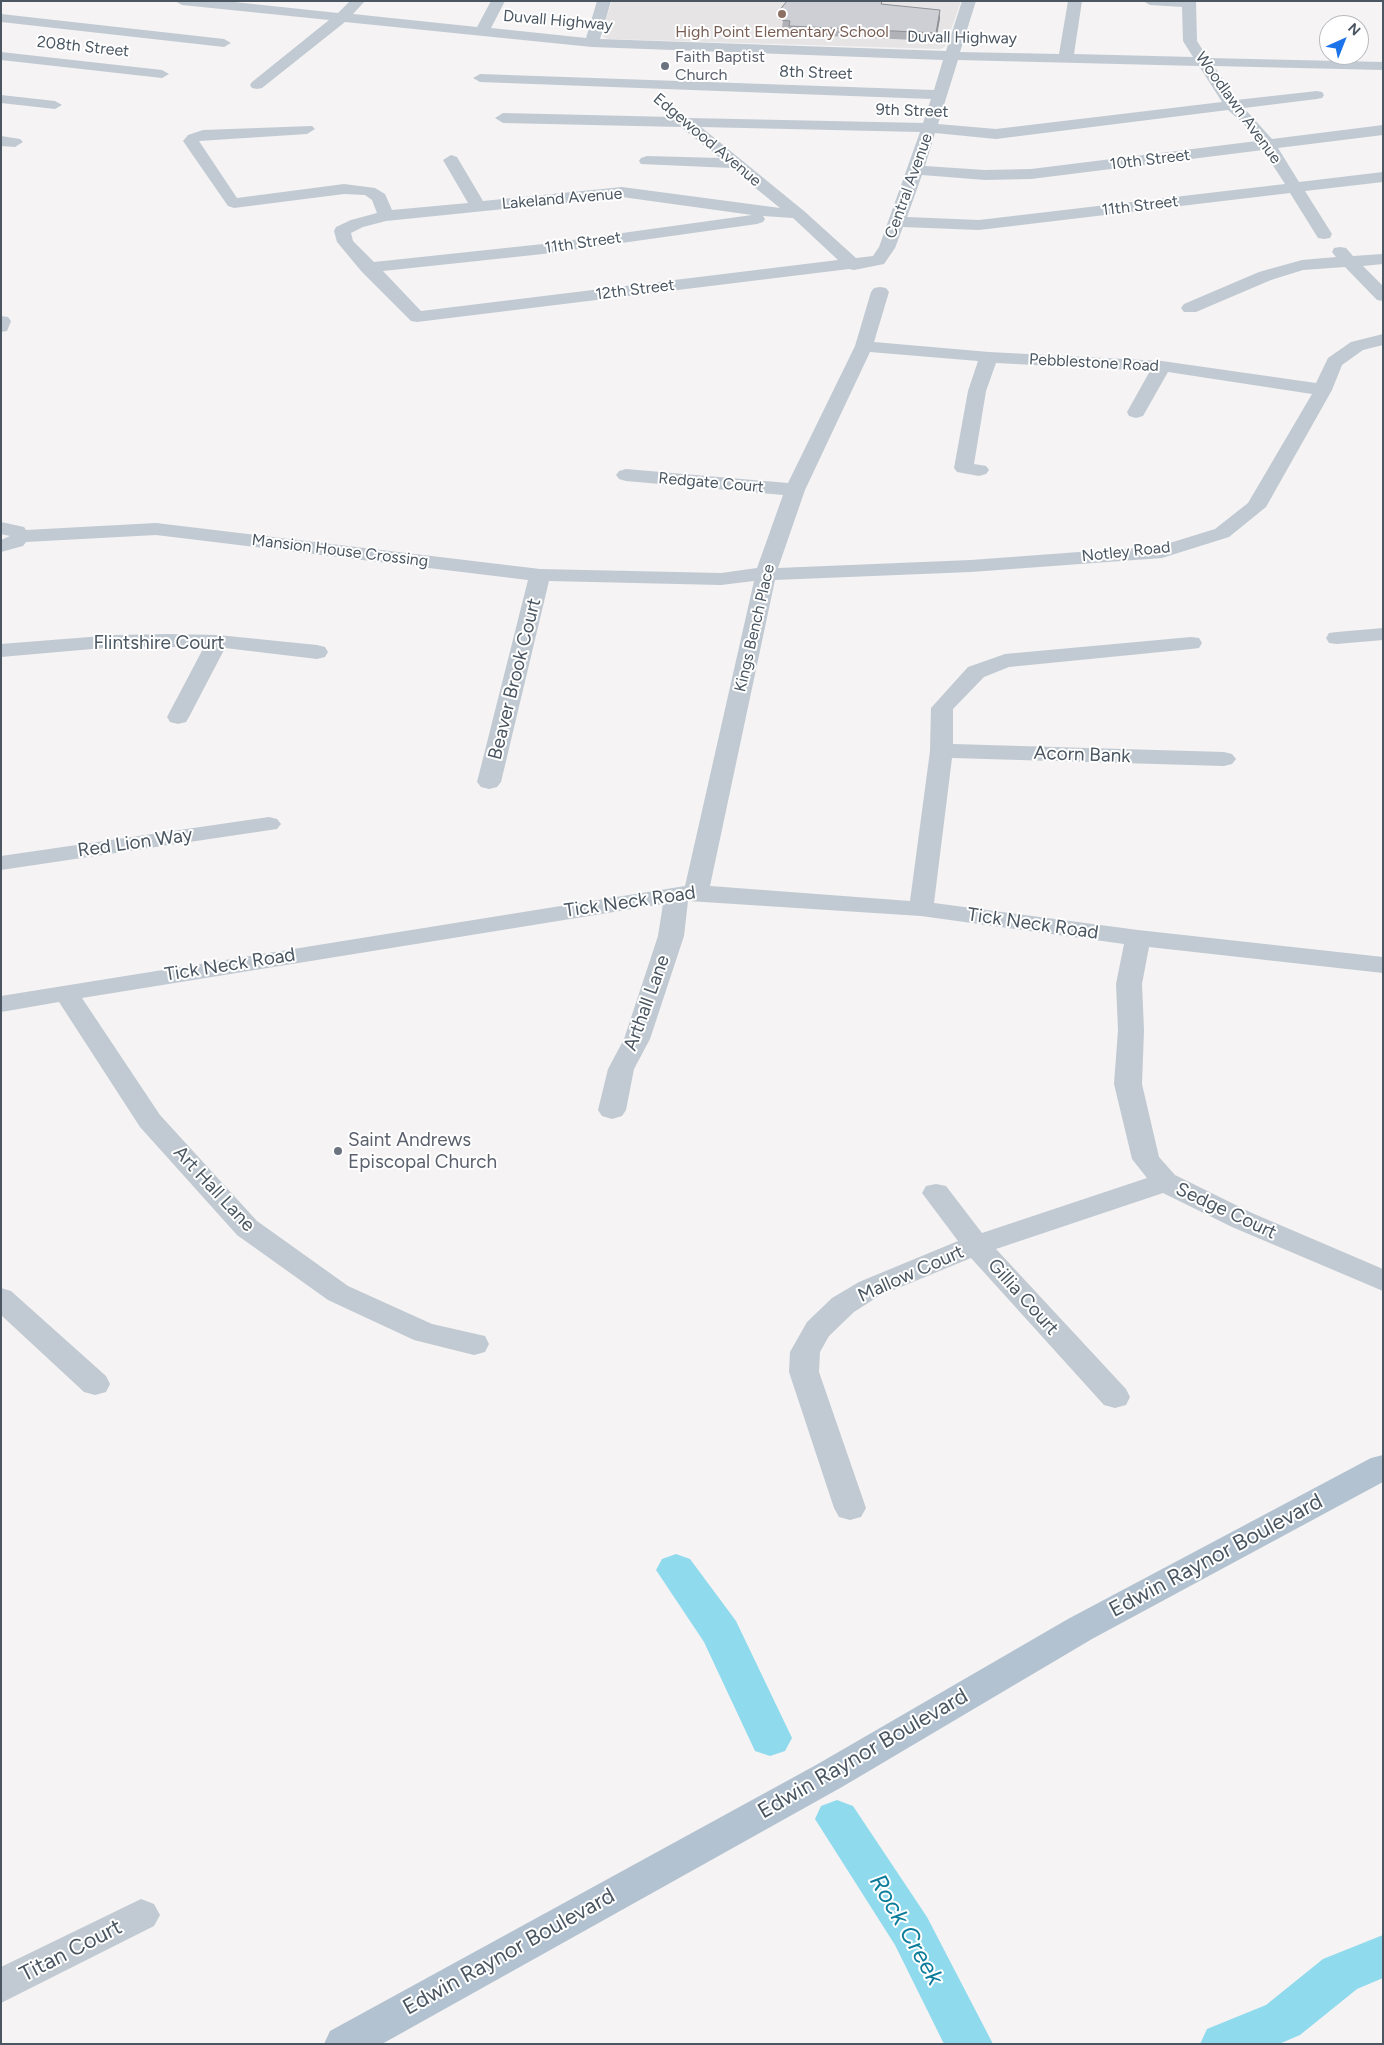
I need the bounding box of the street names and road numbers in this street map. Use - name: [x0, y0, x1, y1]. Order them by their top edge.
- street label: Duvall Highway: [502, 7, 614, 35]
- street label: Duvall Highway: [907, 27, 1017, 49]
- street label: 208th Street: [36, 33, 130, 61]
- street label: Woodlawn Avenue: [1191, 48, 1285, 168]
- street label: 8th Street: [779, 62, 853, 84]
- street label: Edgewood Avenue: [649, 89, 765, 191]
- street label: 9th Street: [875, 100, 949, 122]
- street label: Central Avenue: [881, 131, 937, 241]
- street label: 10th Street: [1109, 146, 1191, 174]
- street label: Lakeland Avenue: [501, 184, 623, 214]
- street label: 11th Street: [1101, 192, 1179, 220]
- street label: 11th Street: [544, 228, 622, 258]
- street label: 12th Street: [594, 276, 676, 304]
- street label: Pebblestone Road: [1029, 350, 1159, 376]
- street label: Redgate Court: [658, 469, 764, 497]
- street label: Mansion House Crossing: [251, 531, 429, 571]
- street label: Notley Road: [1081, 538, 1171, 566]
- street label: Kings Bench Place: [731, 562, 779, 694]
- street label: Beaver Brook Court: [484, 596, 546, 762]
- street label: Flintshire Court: [94, 632, 224, 654]
- street label: Acorn Bank: [1033, 742, 1131, 768]
- street label: Red Lion Way: [76, 824, 194, 862]
- street label: Tick Neck Road: [563, 882, 697, 922]
- street label: Tick Neck Road: [966, 904, 1100, 944]
- street label: Tick Neck Road: [163, 943, 297, 987]
- street label: Arthall Lane: [619, 952, 675, 1054]
- street label: Art Hall Lane: [169, 1141, 259, 1237]
- street label: Sedge Court: [1172, 1178, 1280, 1244]
- street label: Mallow Court: [855, 1241, 967, 1307]
- street label: Gillia Court: [983, 1254, 1063, 1340]
- street label: Edwin Raynor Boulevard: [1105, 1488, 1327, 1624]
- street label: Edwin Raynor Boulevard: [753, 1683, 973, 1825]
- street label: Edwin Raynor Boulevard: [398, 1883, 620, 2021]
- street label: Titan Court: [16, 1914, 126, 1988]

